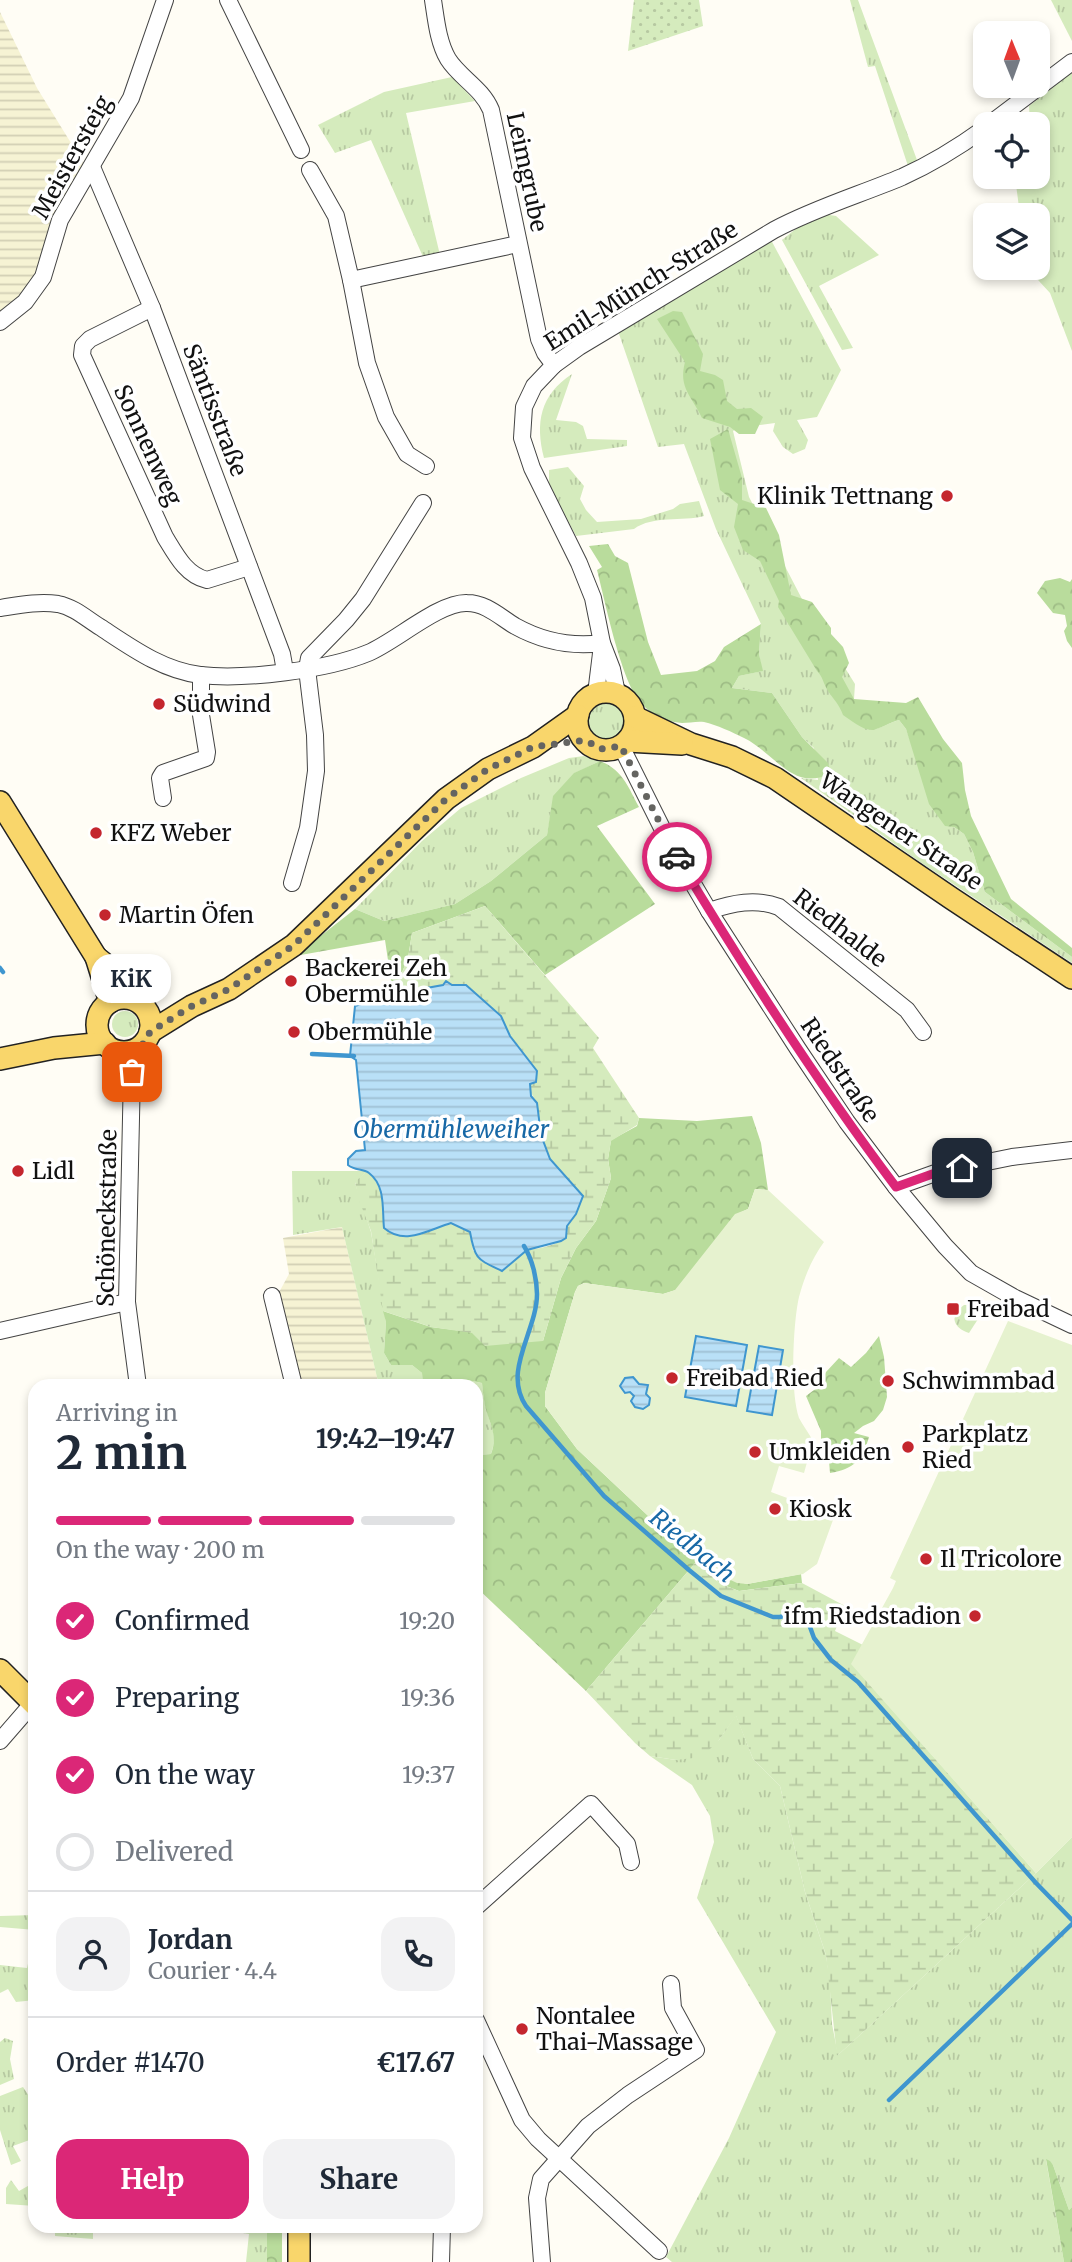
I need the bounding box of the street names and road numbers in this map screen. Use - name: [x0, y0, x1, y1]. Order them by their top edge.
- street label: Meistersteig: [26, 90, 117, 224]
- street label: Leimgrube: [501, 109, 554, 234]
- street label: Emil-Münch-Straße: [539, 214, 743, 357]
- street label: Säntisstraße: [177, 340, 254, 480]
- street label: Sonnenweg: [108, 380, 189, 510]
- street label: Wangener Straße: [813, 765, 988, 896]
- street label: Riedhalde: [788, 882, 893, 973]
- street label: Riedstraße: [795, 1012, 886, 1128]
- street label: Schöneckstraße: [90, 1129, 123, 1307]

